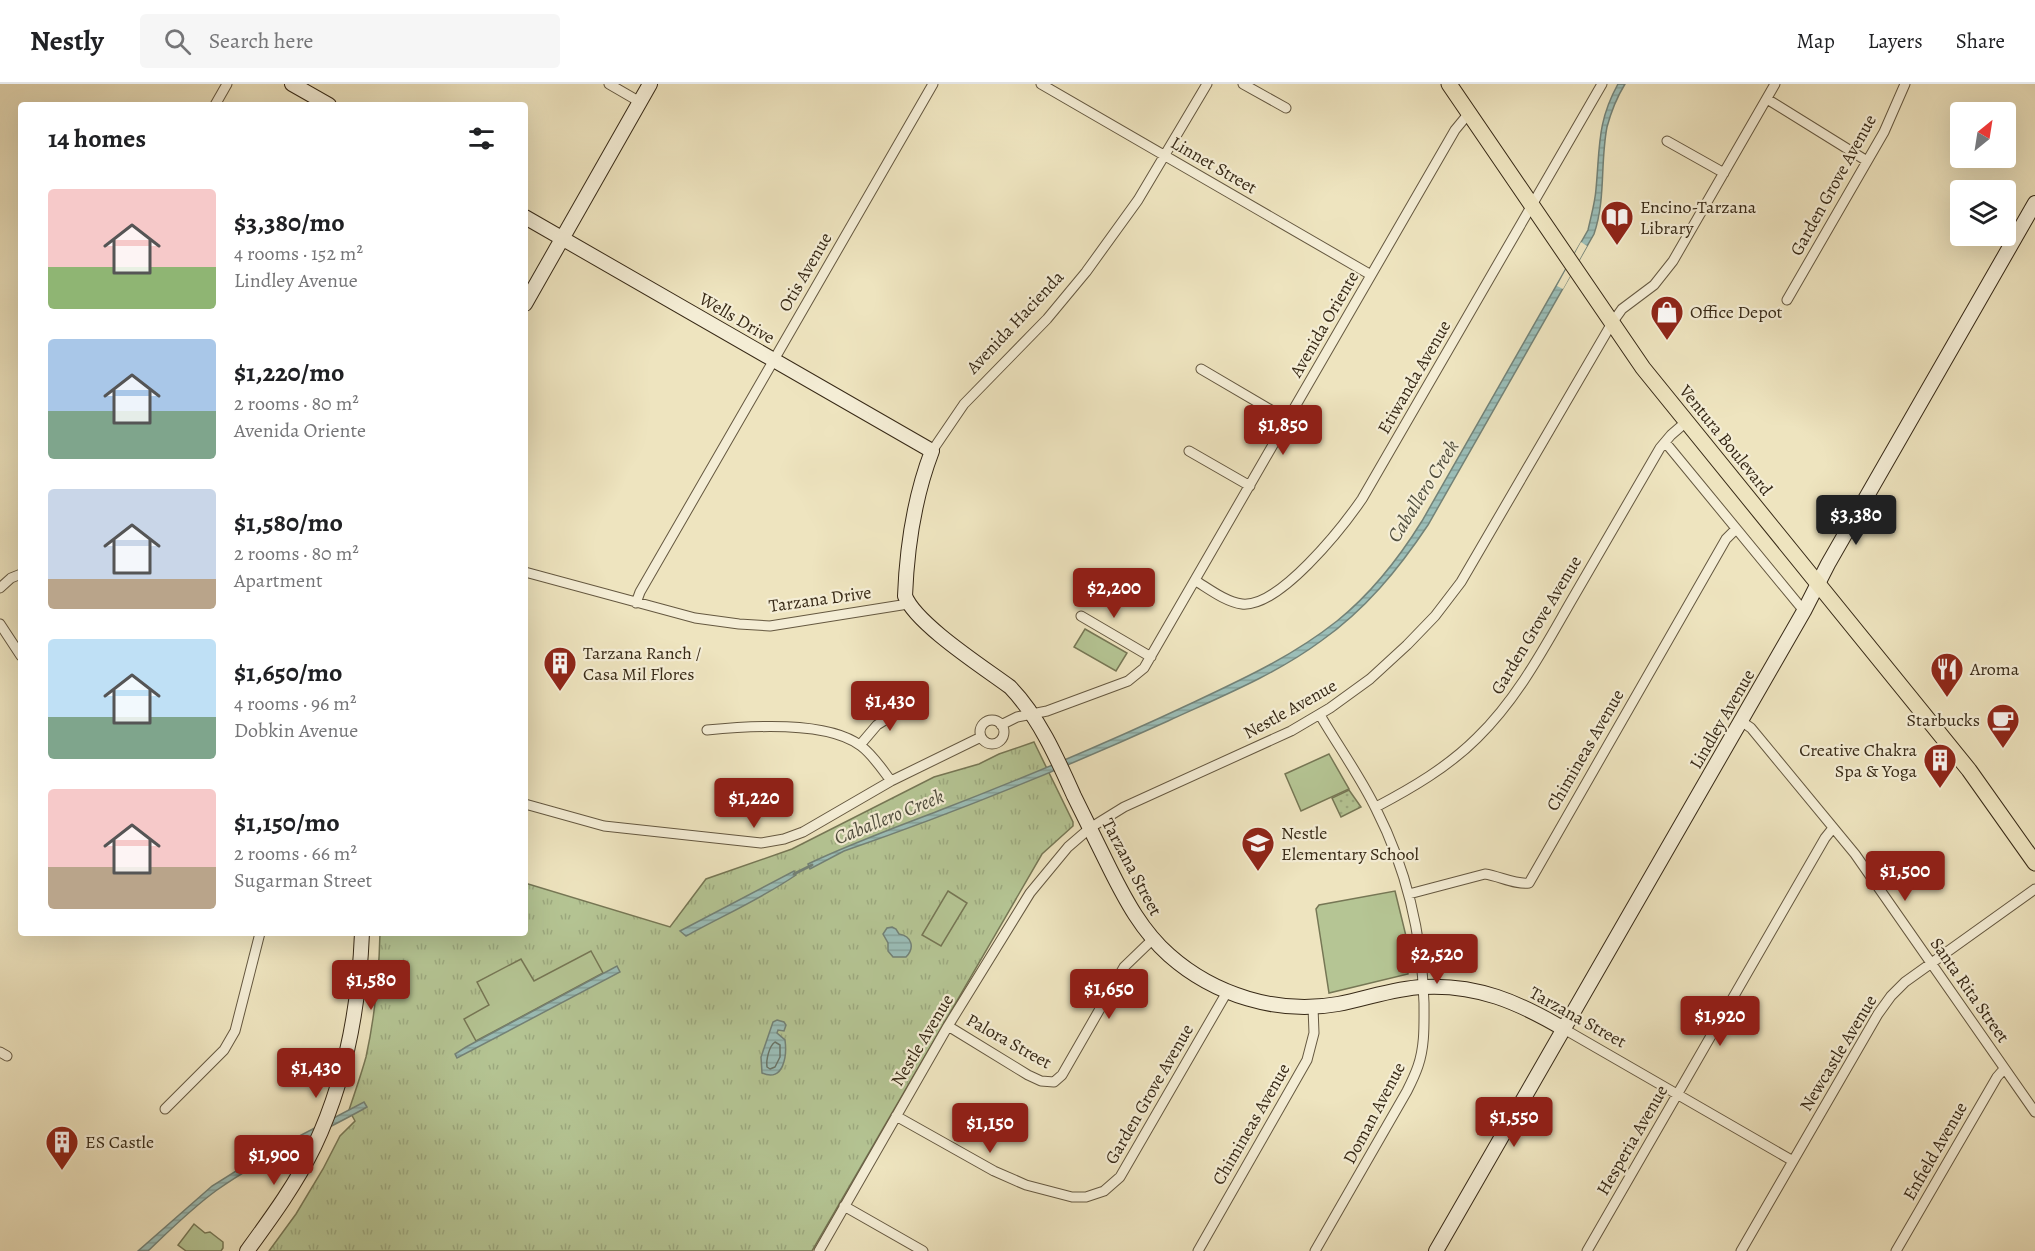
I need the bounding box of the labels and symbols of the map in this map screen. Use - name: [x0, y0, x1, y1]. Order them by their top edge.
- north arrow: [1950, 102, 2016, 168]
- street label: Garden Grove Avenue: [1784, 110, 1882, 260]
- street label: Linnet Street: [1167, 131, 1262, 199]
- place label: Encino-Tarzana Library: [1640, 195, 1757, 240]
- library icon: Encino-Tarzana Library: [1599, 199, 1635, 246]
- street label: Otis Avenue: [773, 228, 837, 316]
- street label: Avenida Hacienda: [960, 265, 1069, 379]
- street label: Avenida Oriente: [1283, 267, 1364, 382]
- street label: Wells Drive: [694, 286, 779, 349]
- shop icon: Office Depot: [1649, 294, 1685, 341]
- place label: Office Depot: [1690, 300, 1783, 324]
- street label: Etiwanda Avenue: [1372, 316, 1456, 438]
- street label: Ventura Boulevard: [1673, 379, 1778, 501]
- pin: $1,850: [1234, 405, 1332, 456]
- water label: Caballero Creek: [1381, 435, 1465, 547]
- pin: $3,380: [1807, 495, 1905, 546]
- street label: Garden Grove Avenue: [1485, 551, 1587, 699]
- pin: $2,200: [1065, 568, 1163, 619]
- street label: Tarzana Drive: [767, 580, 873, 618]
- place label: Tarzana Ranch / Casa Mil Flores: [583, 641, 701, 686]
- building icon: Tarzana Ranch / Casa Mil Flores: [542, 645, 578, 692]
- restaurant icon: Aroma: [1929, 651, 1965, 698]
- place label: Aroma: [1969, 657, 2020, 681]
- street label: Lindley Avenue: [1684, 665, 1760, 773]
- street label: Nestle Avenue: [1239, 673, 1341, 745]
- pin: $1,430: [841, 681, 939, 732]
- street label: Chimineas Avenue: [1540, 685, 1630, 815]
- cafe icon: Starbucks: [1985, 702, 2021, 749]
- place label: Starbucks: [1907, 708, 1980, 732]
- place label: Creative Chakra Spa & Yoga: [1799, 738, 1918, 783]
- building icon: Creative Chakra Spa & Yoga: [1922, 742, 1958, 789]
- pin: $1,220: [705, 778, 803, 829]
- water label: Caballero Creek: [830, 783, 948, 851]
- street label: Tarzana Street: [1096, 814, 1168, 920]
- place label: Nestle Elementary School: [1281, 821, 1419, 866]
- school or university icon: Nestle Elementary School: [1240, 825, 1276, 872]
- pin: $1,500: [1856, 851, 1954, 902]
- street label: Santa Rita Street: [1925, 933, 2015, 1047]
- pin: $2,520: [1388, 934, 1486, 985]
- pin: $1,580: [322, 960, 420, 1011]
- pin: $1,650: [1060, 969, 1158, 1020]
- street label: Tarzana Street: [1525, 981, 1631, 1053]
- street label: Nestle Avenue: [885, 989, 959, 1091]
- street label: Newcastle Avenue: [1794, 990, 1882, 1116]
- pin: $1,920: [1671, 996, 1769, 1047]
- street label: Palora Street: [962, 1008, 1056, 1074]
- street label: Garden Grove Avenue: [1099, 1020, 1199, 1168]
- pin: $1,430: [267, 1048, 365, 1099]
- street label: Doman Avenue: [1337, 1058, 1411, 1168]
- street label: Chimineas Avenue: [1206, 1059, 1296, 1189]
- street label: Hesperia Avenue: [1591, 1080, 1673, 1200]
- pin: $1,550: [1465, 1097, 1563, 1148]
- street label: Enfield Avenue: [1897, 1097, 1973, 1205]
- pin: $1,150: [941, 1103, 1039, 1154]
- building icon: ES Castle: [44, 1124, 80, 1171]
- place label: ES Castle: [85, 1130, 154, 1154]
- pin: $1,900: [225, 1135, 323, 1186]

